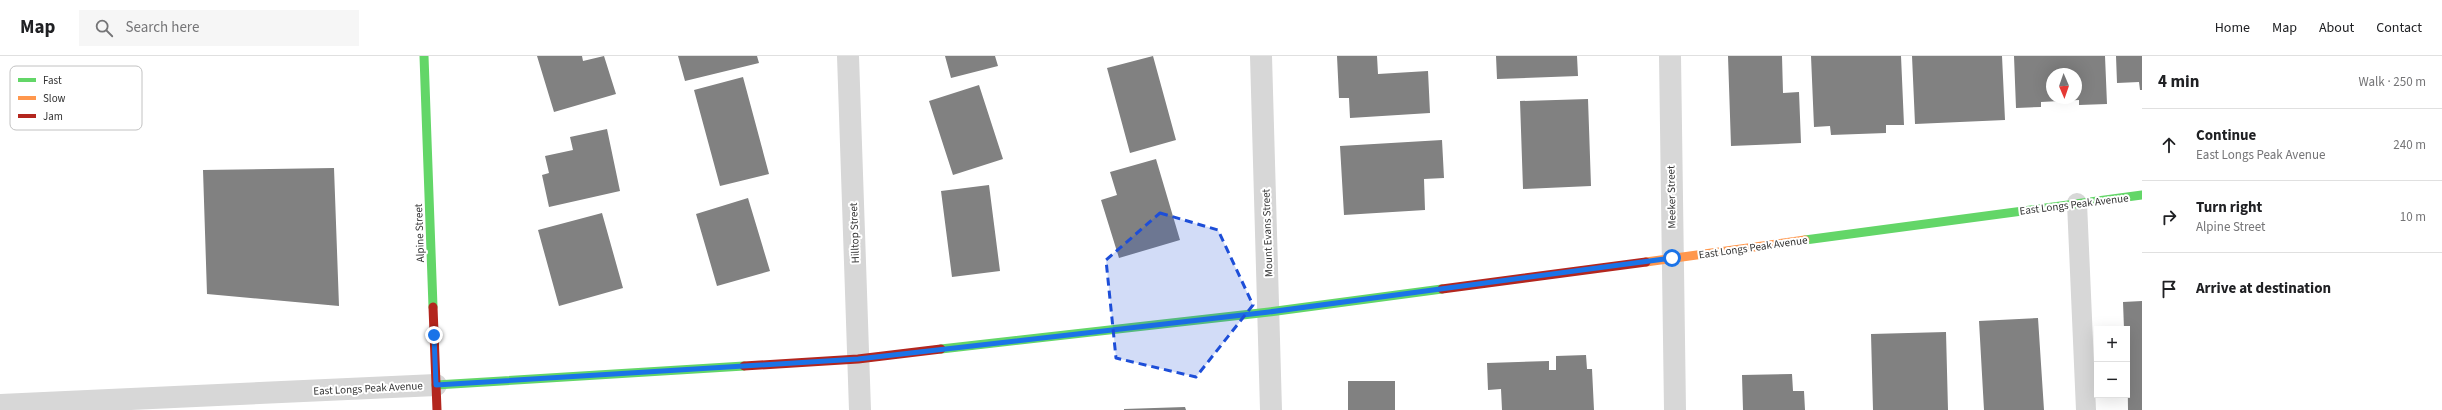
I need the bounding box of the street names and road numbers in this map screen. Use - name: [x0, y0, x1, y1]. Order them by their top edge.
- street label: Meeker Street: [1663, 165, 1680, 229]
- street label: Mount Evans Street: [1258, 188, 1277, 277]
- street label: East Longs Peak Avenue: [2019, 190, 2130, 219]
- street label: Hilltop Street: [846, 202, 863, 264]
- street label: Alpine Street: [411, 203, 428, 263]
- street label: East Longs Peak Avenue: [1698, 232, 1809, 263]
- street label: East Longs Peak Avenue: [313, 378, 424, 399]

